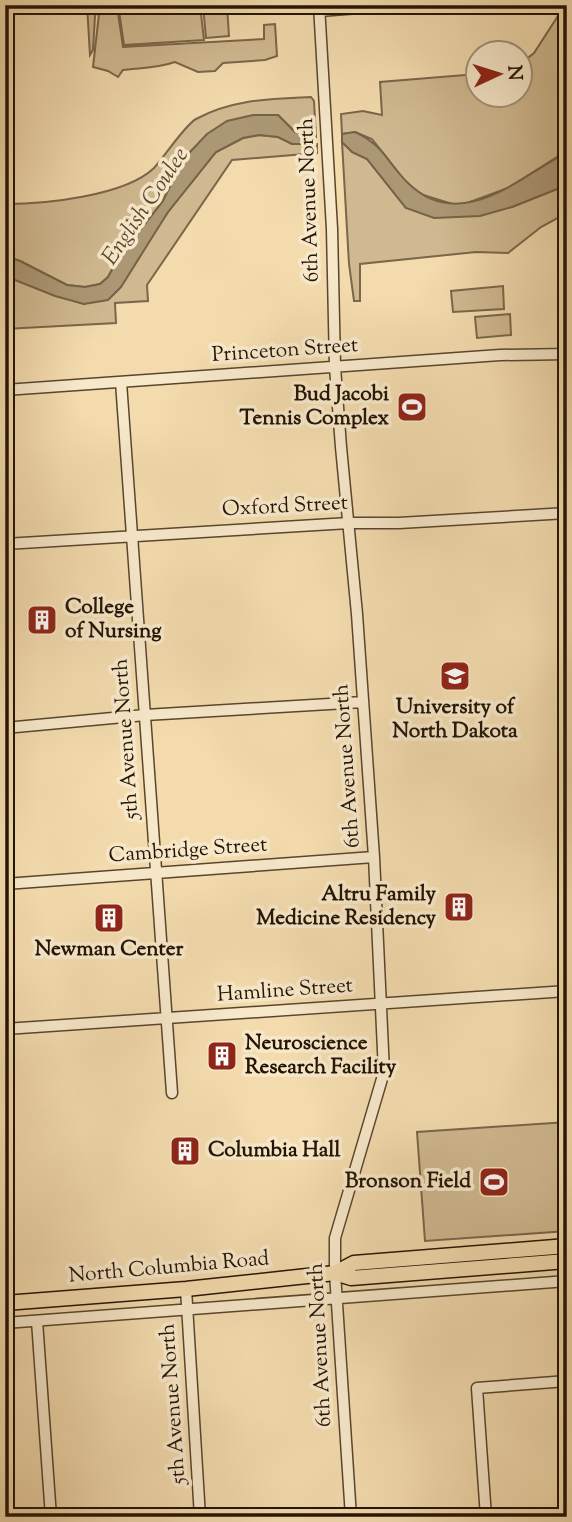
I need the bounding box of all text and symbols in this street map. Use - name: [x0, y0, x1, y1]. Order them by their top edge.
- north arrow: [463, 38, 534, 108]
- text: N: [499, 64, 527, 81]
- street label: 6th Avenue North: [292, 117, 328, 283]
- water label: English Coulee: [94, 142, 198, 272]
- street label: Princeton Street: [211, 331, 359, 371]
- place label: Bud Jacobi Tennis Complex: [240, 380, 389, 434]
- sports icon: Bud Jacobi Tennis Complex: [395, 390, 429, 424]
- street label: Oxford Street: [221, 489, 349, 525]
- place label: College of Nursing: [65, 593, 162, 647]
- building icon: College of Nursing: [25, 603, 59, 637]
- street label: 5th Avenue North: [106, 658, 148, 821]
- school or university icon: University of North Dakota: [438, 659, 472, 693]
- street label: 6th Avenue North: [327, 683, 369, 849]
- place label: University of North Dakota: [392, 693, 518, 747]
- street label: Cambridge Street: [108, 830, 268, 872]
- place label: Altru Family Medicine Residency: [256, 880, 437, 934]
- building icon: Altru Family Medicine Residency: [442, 890, 476, 924]
- building icon: Newman Center: [92, 901, 126, 935]
- place label: Newman Center: [35, 935, 183, 965]
- street label: Hamline Street: [216, 971, 354, 1011]
- place label: Neuroscience Research Facility: [245, 1029, 397, 1083]
- building icon: Neuroscience Research Facility: [205, 1039, 239, 1073]
- building icon: Columbia Hall: [168, 1134, 202, 1168]
- place label: Columbia Hall: [208, 1136, 340, 1166]
- sports icon: Bronson Field: [477, 1165, 511, 1199]
- place label: Bronson Field: [345, 1167, 471, 1197]
- street label: North Columbia Road: [67, 1244, 271, 1292]
- street label: 6th Avenue North: [302, 1262, 340, 1428]
- street label: 5th Avenue North: [153, 1323, 195, 1486]

